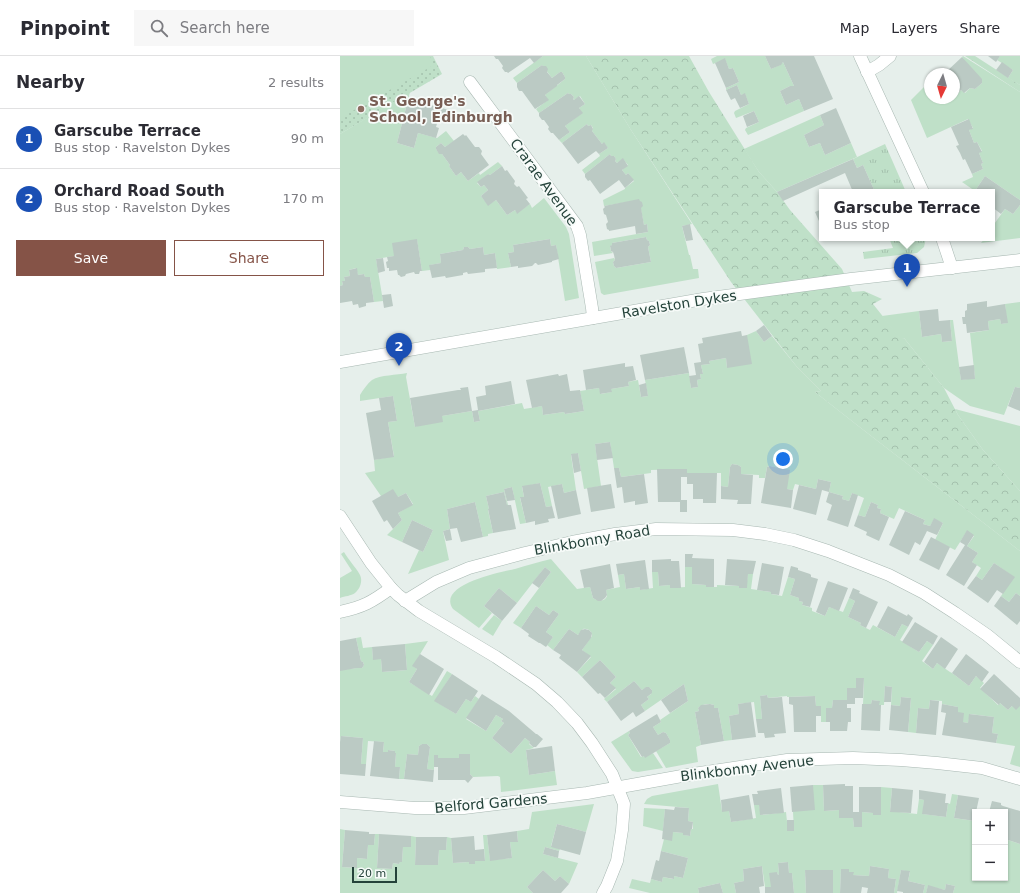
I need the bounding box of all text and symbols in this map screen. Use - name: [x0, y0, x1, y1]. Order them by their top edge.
- search box: [134, 10, 414, 46]
- text: Pinpoint: [20, 17, 110, 39]
- icon: search: [148, 17, 170, 39]
- text: Search here: [180, 19, 270, 37]
- text: Map: [840, 20, 869, 36]
- text: Layers: [891, 20, 938, 36]
- text: Share: [960, 20, 1000, 36]
- north arrow: [924, 68, 960, 104]
- text: Nearby: [16, 72, 85, 92]
- text: 2 results: [268, 75, 324, 90]
- place label: St. George's School, Edinburgh: [369, 93, 513, 125]
- marker: St. George's School, Edinburgh: [356, 104, 366, 114]
- text: Garscube Terrace: [54, 122, 201, 140]
- text: 1: [24, 131, 34, 146]
- text: 90 m: [291, 131, 324, 146]
- street label: Crarae Avenue: [507, 135, 581, 229]
- text: Bus stop · Ravelston Dykes: [54, 140, 230, 155]
- text: Orchard Road South: [54, 182, 225, 200]
- popup: [819, 189, 995, 241]
- text: 2: [24, 191, 34, 206]
- text: 170 m: [282, 191, 324, 206]
- text: Garscube Terrace: [834, 199, 980, 217]
- text: Bus stop · Ravelston Dykes: [54, 200, 230, 215]
- text: Bus stop: [834, 217, 890, 232]
- button: Save: [16, 240, 166, 276]
- button: Share: [174, 240, 324, 276]
- pin: 1: [894, 254, 920, 287]
- street label: Ravelston Dykes: [620, 287, 738, 321]
- pin: 2: [386, 333, 412, 366]
- your location: [773, 449, 793, 469]
- street label: Blinkbonny Road: [533, 522, 651, 558]
- street label: Blinkbonny Avenue: [679, 752, 815, 784]
- street label: Belford Gardens: [434, 790, 548, 816]
- map controls: [972, 809, 1008, 881]
- button: +: [972, 809, 1008, 845]
- button: −: [972, 845, 1008, 881]
- scale bar: [352, 865, 397, 884]
- text: 20 m: [358, 867, 386, 880]

